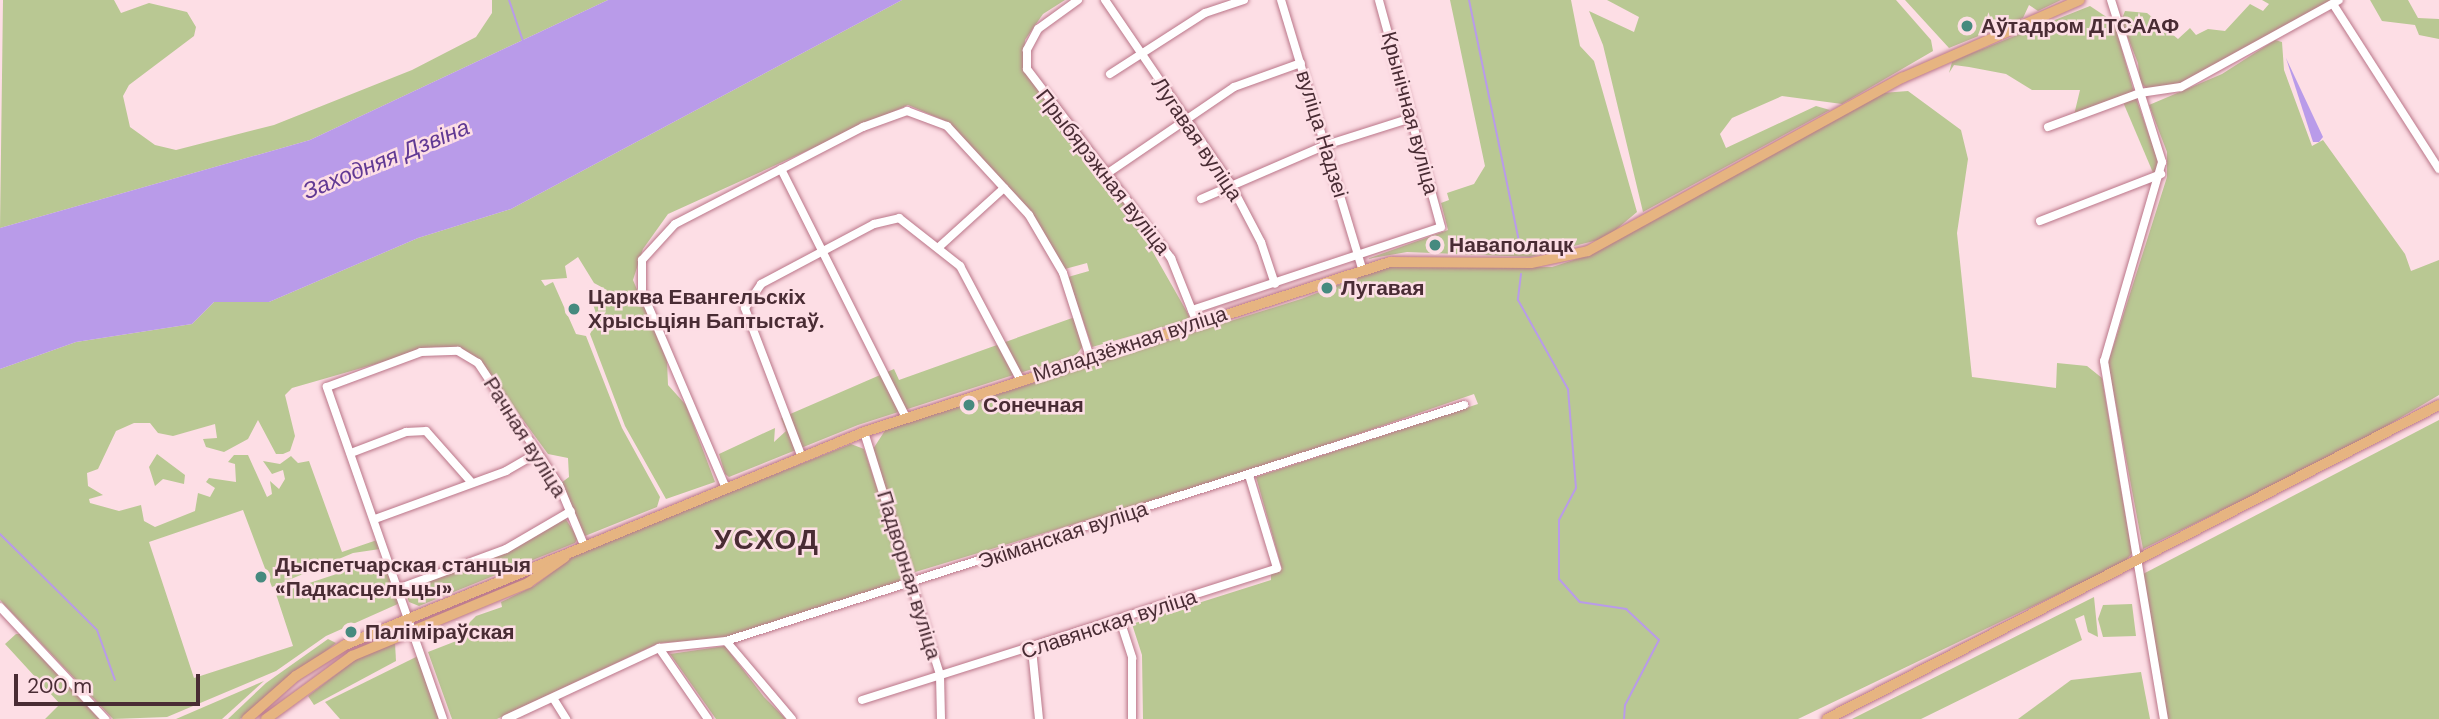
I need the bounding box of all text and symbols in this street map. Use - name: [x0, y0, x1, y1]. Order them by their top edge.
- place label: Аўтадром ДТСААФ: [1981, 13, 2179, 39]
- marker: Аўтадром ДТСААФ: [1959, 18, 1975, 34]
- street label: Крынічная вуліца: [1376, 29, 1444, 197]
- street label: вуліца Надзеі: [1291, 67, 1353, 201]
- street label: Лугавая вуліца: [1146, 72, 1248, 206]
- street label: Прыбярэжная вуліца: [1031, 84, 1175, 260]
- water label: Заходняя Дзвіна: [299, 113, 473, 205]
- place label: Наваполацк: [1449, 232, 1574, 258]
- marker: Наваполацк: [1427, 237, 1443, 253]
- place label: Лугавая: [1341, 275, 1424, 301]
- marker: Лугавая: [1319, 280, 1335, 296]
- place label: Царква Евангельскіх Хрысьціян Баптыстаў.: [588, 284, 824, 334]
- marker: Царква Евангельскіх Хрысьціян Баптыстаў.: [566, 301, 582, 317]
- street label: Маладзёжная вуліца: [1030, 301, 1230, 387]
- street label: Рачная вуліца: [478, 372, 572, 502]
- place label: Сонечная: [983, 392, 1084, 418]
- marker: Сонечная: [961, 397, 977, 413]
- street label: Падворная вуліца: [871, 488, 947, 662]
- street label: Экіманская вуліца: [975, 496, 1151, 574]
- district label: УСХОД: [715, 523, 819, 557]
- place label: Дыспетчарская станцыя «Падкасцельцы»: [275, 552, 531, 602]
- marker: Дыспетчарская станцыя «Падкасцельцы»: [253, 569, 269, 585]
- street label: Славянская вуліца: [1018, 584, 1200, 664]
- place label: Паліміраўская: [365, 619, 515, 645]
- marker: Паліміраўская: [343, 624, 359, 640]
- scale bar: [18, 660, 203, 704]
- text: 200 m: [27, 672, 92, 700]

